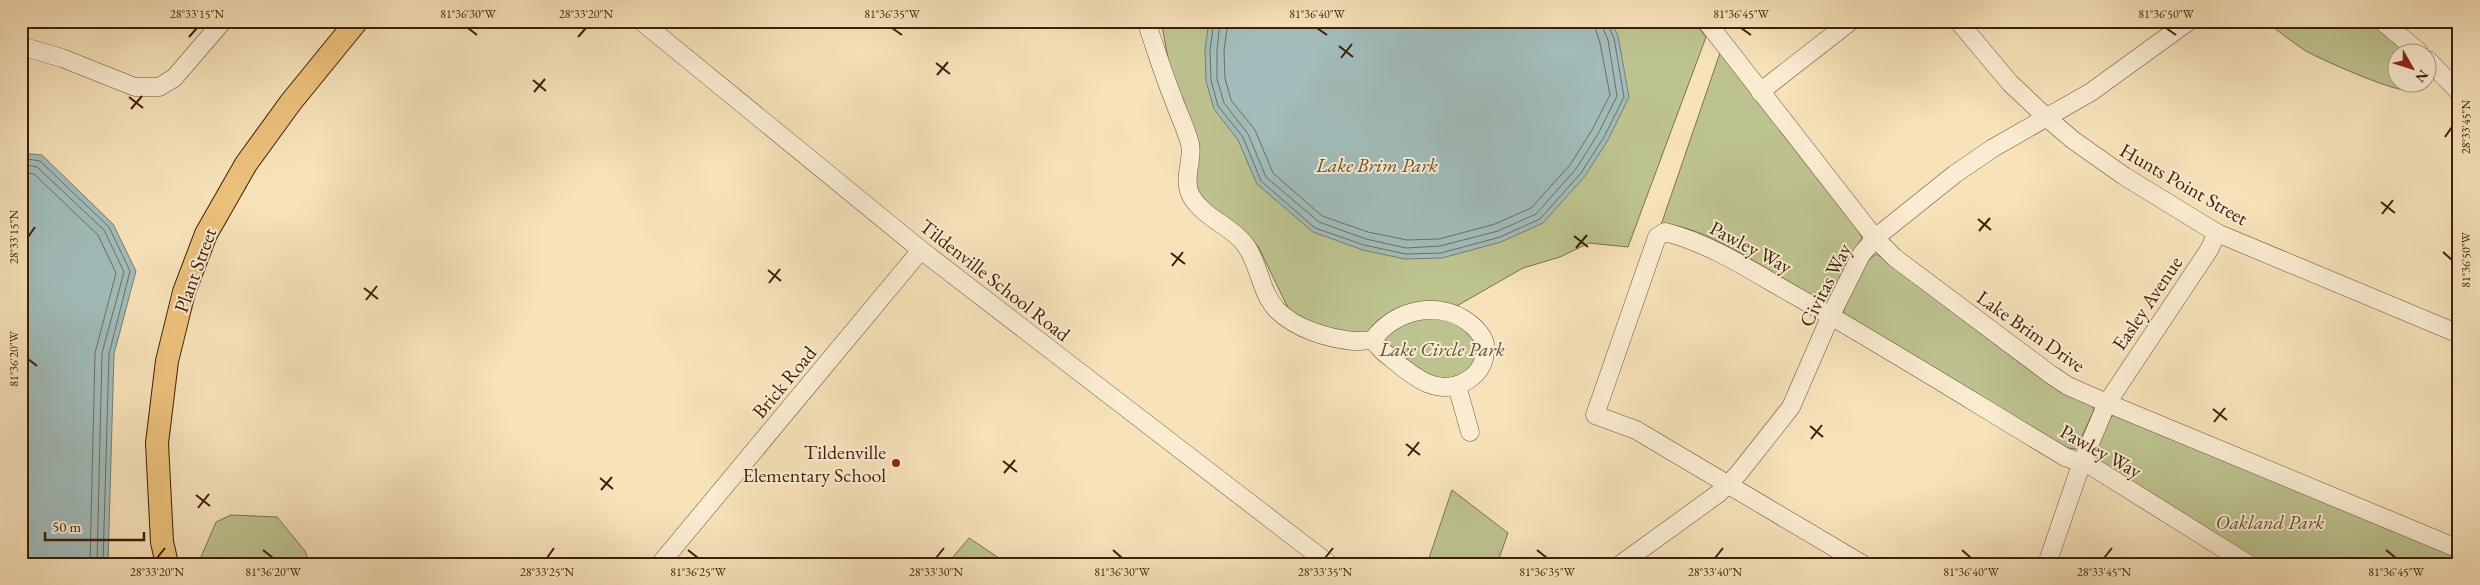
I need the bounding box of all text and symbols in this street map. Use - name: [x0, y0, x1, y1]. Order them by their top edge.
- text: 28°33'15"N: [170, 6, 224, 22]
- text: 81°36'30"W: [440, 6, 497, 22]
- text: 28°33'20"N: [559, 6, 613, 22]
- text: 81°36'35"W: [864, 6, 921, 22]
- text: 81°36'40"W: [1289, 6, 1346, 22]
- text: 81°36'45"W: [1713, 6, 1770, 22]
- text: 81°36'50"W: [2138, 6, 2195, 22]
- north arrow: [2388, 42, 2438, 92]
- text: N: [2411, 66, 2433, 87]
- text: 28°33'45"N: [2458, 100, 2474, 154]
- street label: Hunts Point Street: [2115, 137, 2253, 232]
- park label: Lake Brim Park: [1315, 152, 1438, 178]
- text: 28°33'15"N: [6, 210, 22, 264]
- street label: Tildenville School Road: [914, 213, 1076, 347]
- street label: Pawley Way: [1705, 215, 1797, 280]
- street label: Plant Street: [168, 223, 223, 316]
- text: 81°36'50"W: [2458, 231, 2474, 288]
- street label: Civitas Way: [1793, 239, 1857, 331]
- street label: Easley Avenue: [2106, 251, 2188, 355]
- street label: Lake Brim Drive: [1972, 284, 2090, 378]
- text: 81°36'20"W: [6, 330, 22, 387]
- park label: Lake Circle Park: [1378, 336, 1505, 362]
- street label: Brick Road: [746, 340, 822, 424]
- street label: Pawley Way: [2056, 418, 2147, 484]
- place label: Tildenville Elementary School: [742, 439, 886, 488]
- marker: Tildenville Elementary School: [890, 457, 902, 469]
- park label: Oakland Park: [2216, 509, 2324, 535]
- scale bar: [45, 510, 144, 542]
- text: 50 m: [52, 517, 81, 536]
- text: 28°33'20"N: [130, 564, 184, 580]
- text: 81°36'20"W: [245, 564, 302, 580]
- text: 28°33'25"N: [520, 564, 574, 580]
- text: 81°36'25"W: [670, 564, 727, 580]
- text: 28°33'30"N: [909, 564, 963, 580]
- text: 81°36'30"W: [1094, 564, 1151, 580]
- text: 28°33'35"N: [1298, 564, 1352, 580]
- text: 81°36'35"W: [1519, 564, 1576, 580]
- text: 28°33'40"N: [1688, 564, 1742, 580]
- text: 81°36'40"W: [1943, 564, 2000, 580]
- text: 28°33'45"N: [2077, 564, 2131, 580]
- text: 81°36'45"W: [2368, 564, 2425, 580]

